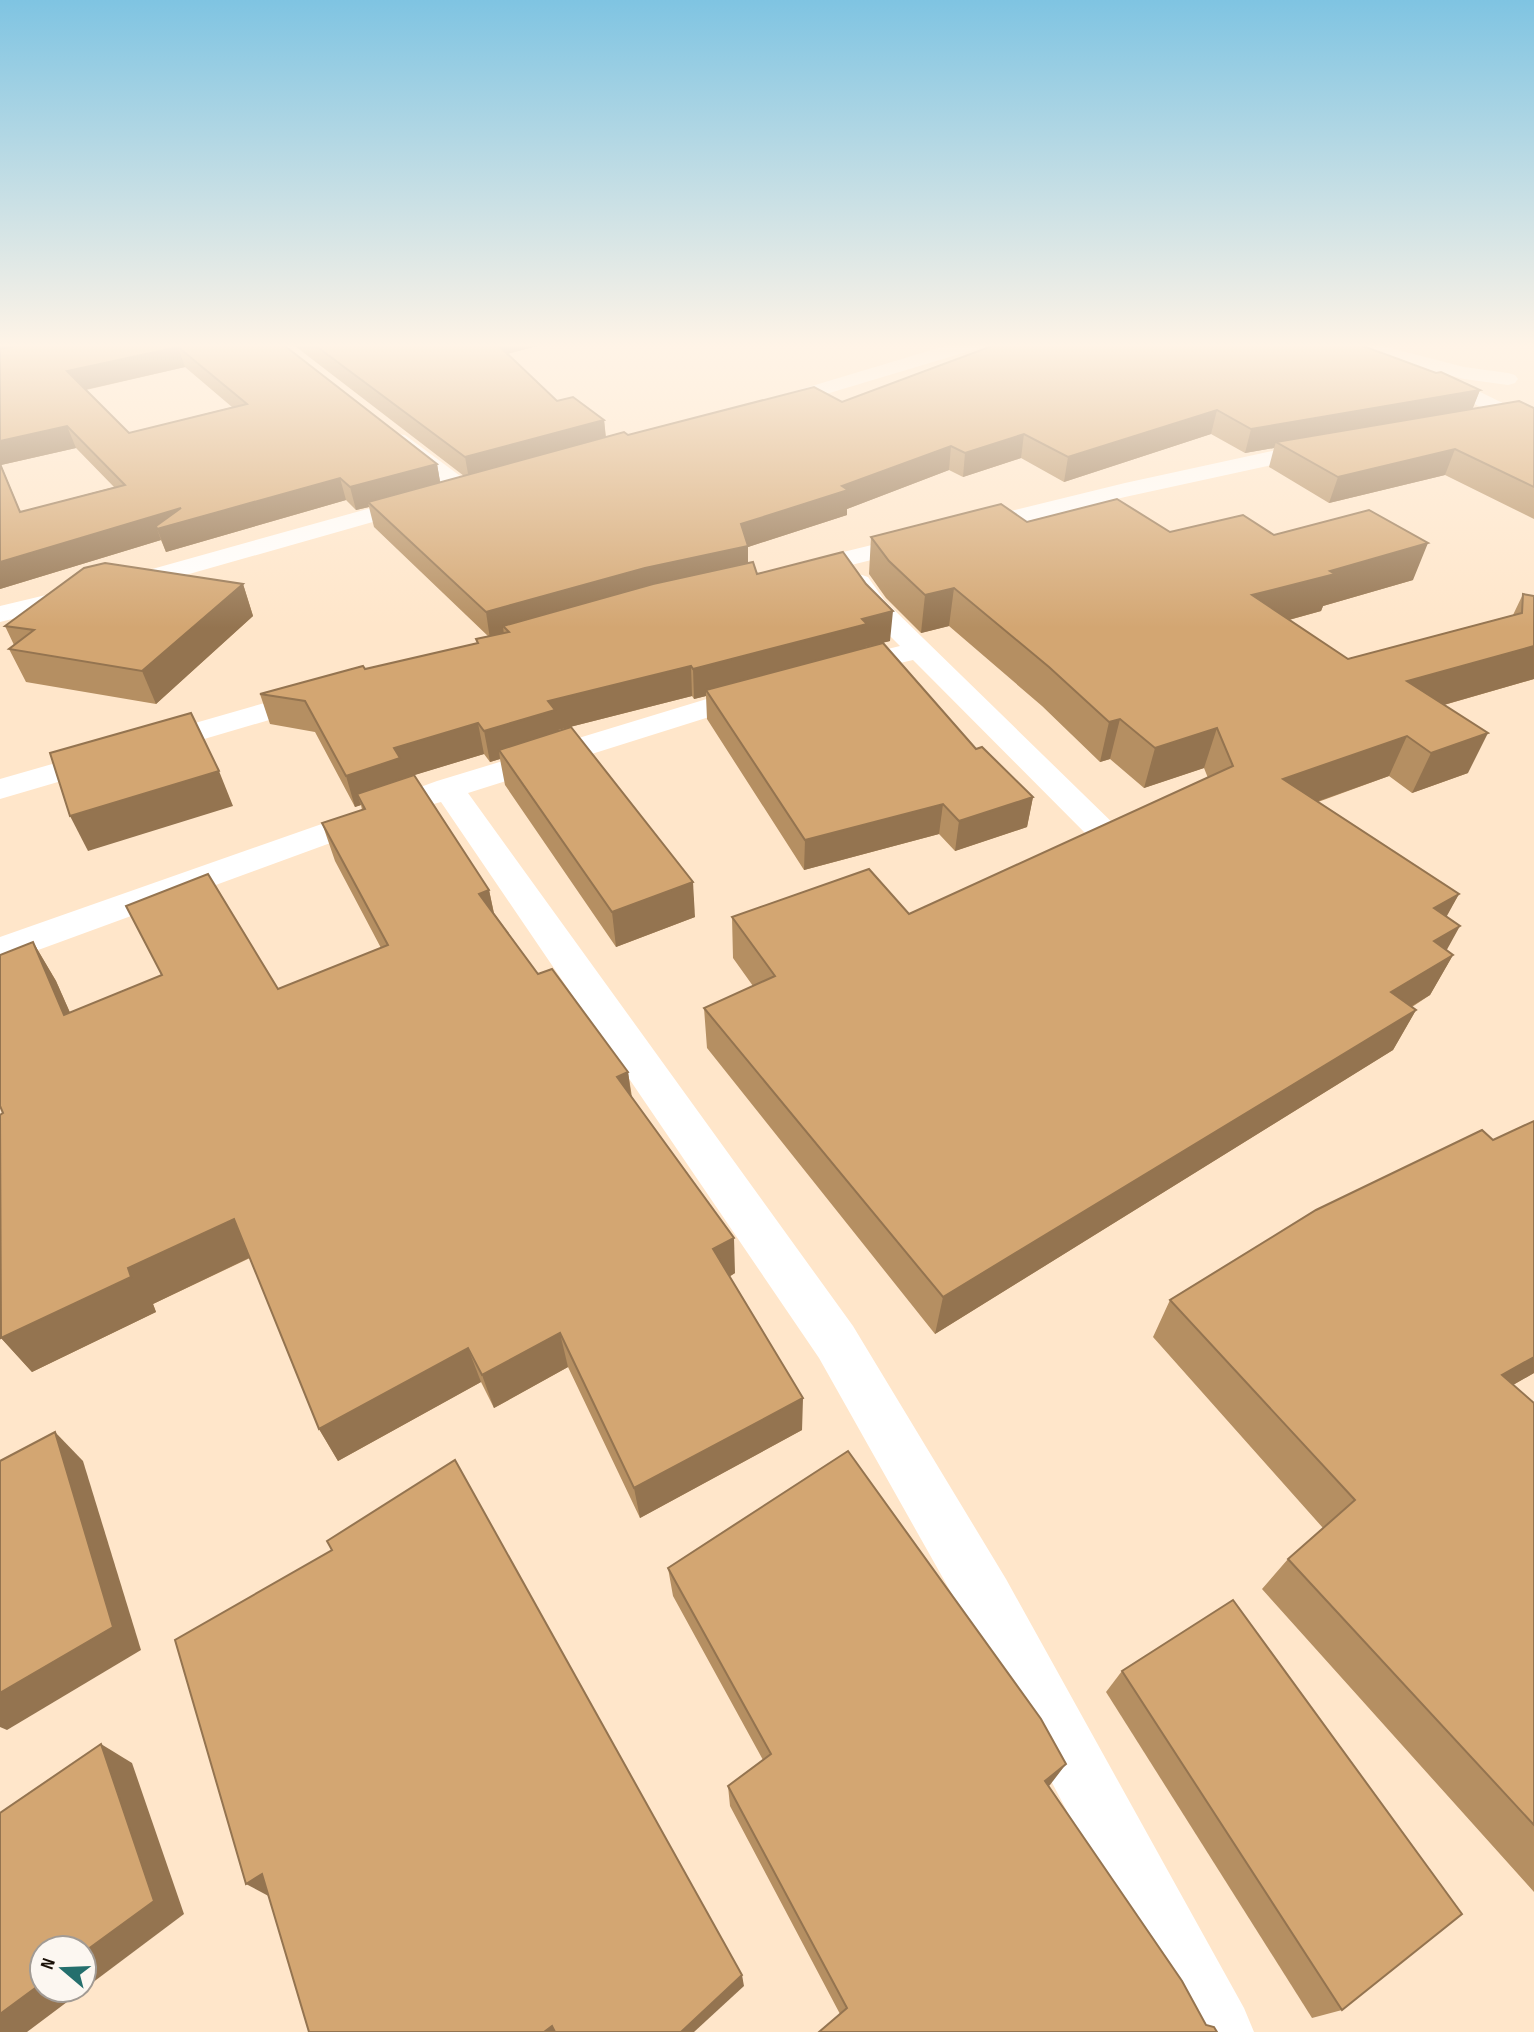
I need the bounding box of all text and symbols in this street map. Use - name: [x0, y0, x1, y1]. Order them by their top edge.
- north arrow: [28, 1934, 98, 2004]
- text: N: [36, 1955, 61, 1972]

